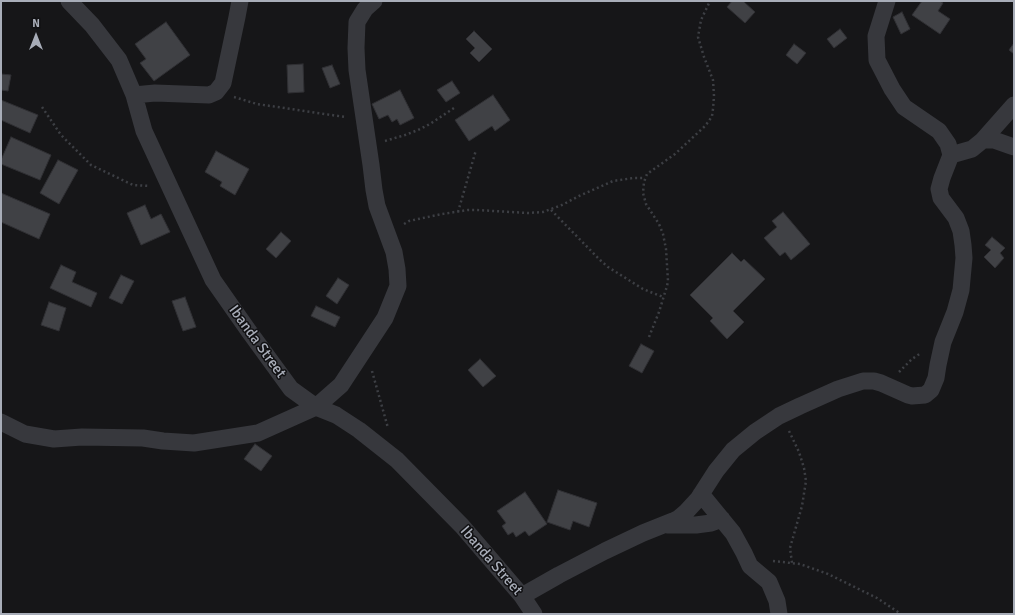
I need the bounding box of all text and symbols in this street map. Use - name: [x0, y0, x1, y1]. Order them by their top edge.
- north arrow: [16, 16, 56, 56]
- text: N: [32, 17, 40, 30]
- street label: Ibanda Street: [224, 302, 290, 382]
- street label: Ibanda Street: [456, 523, 526, 599]

